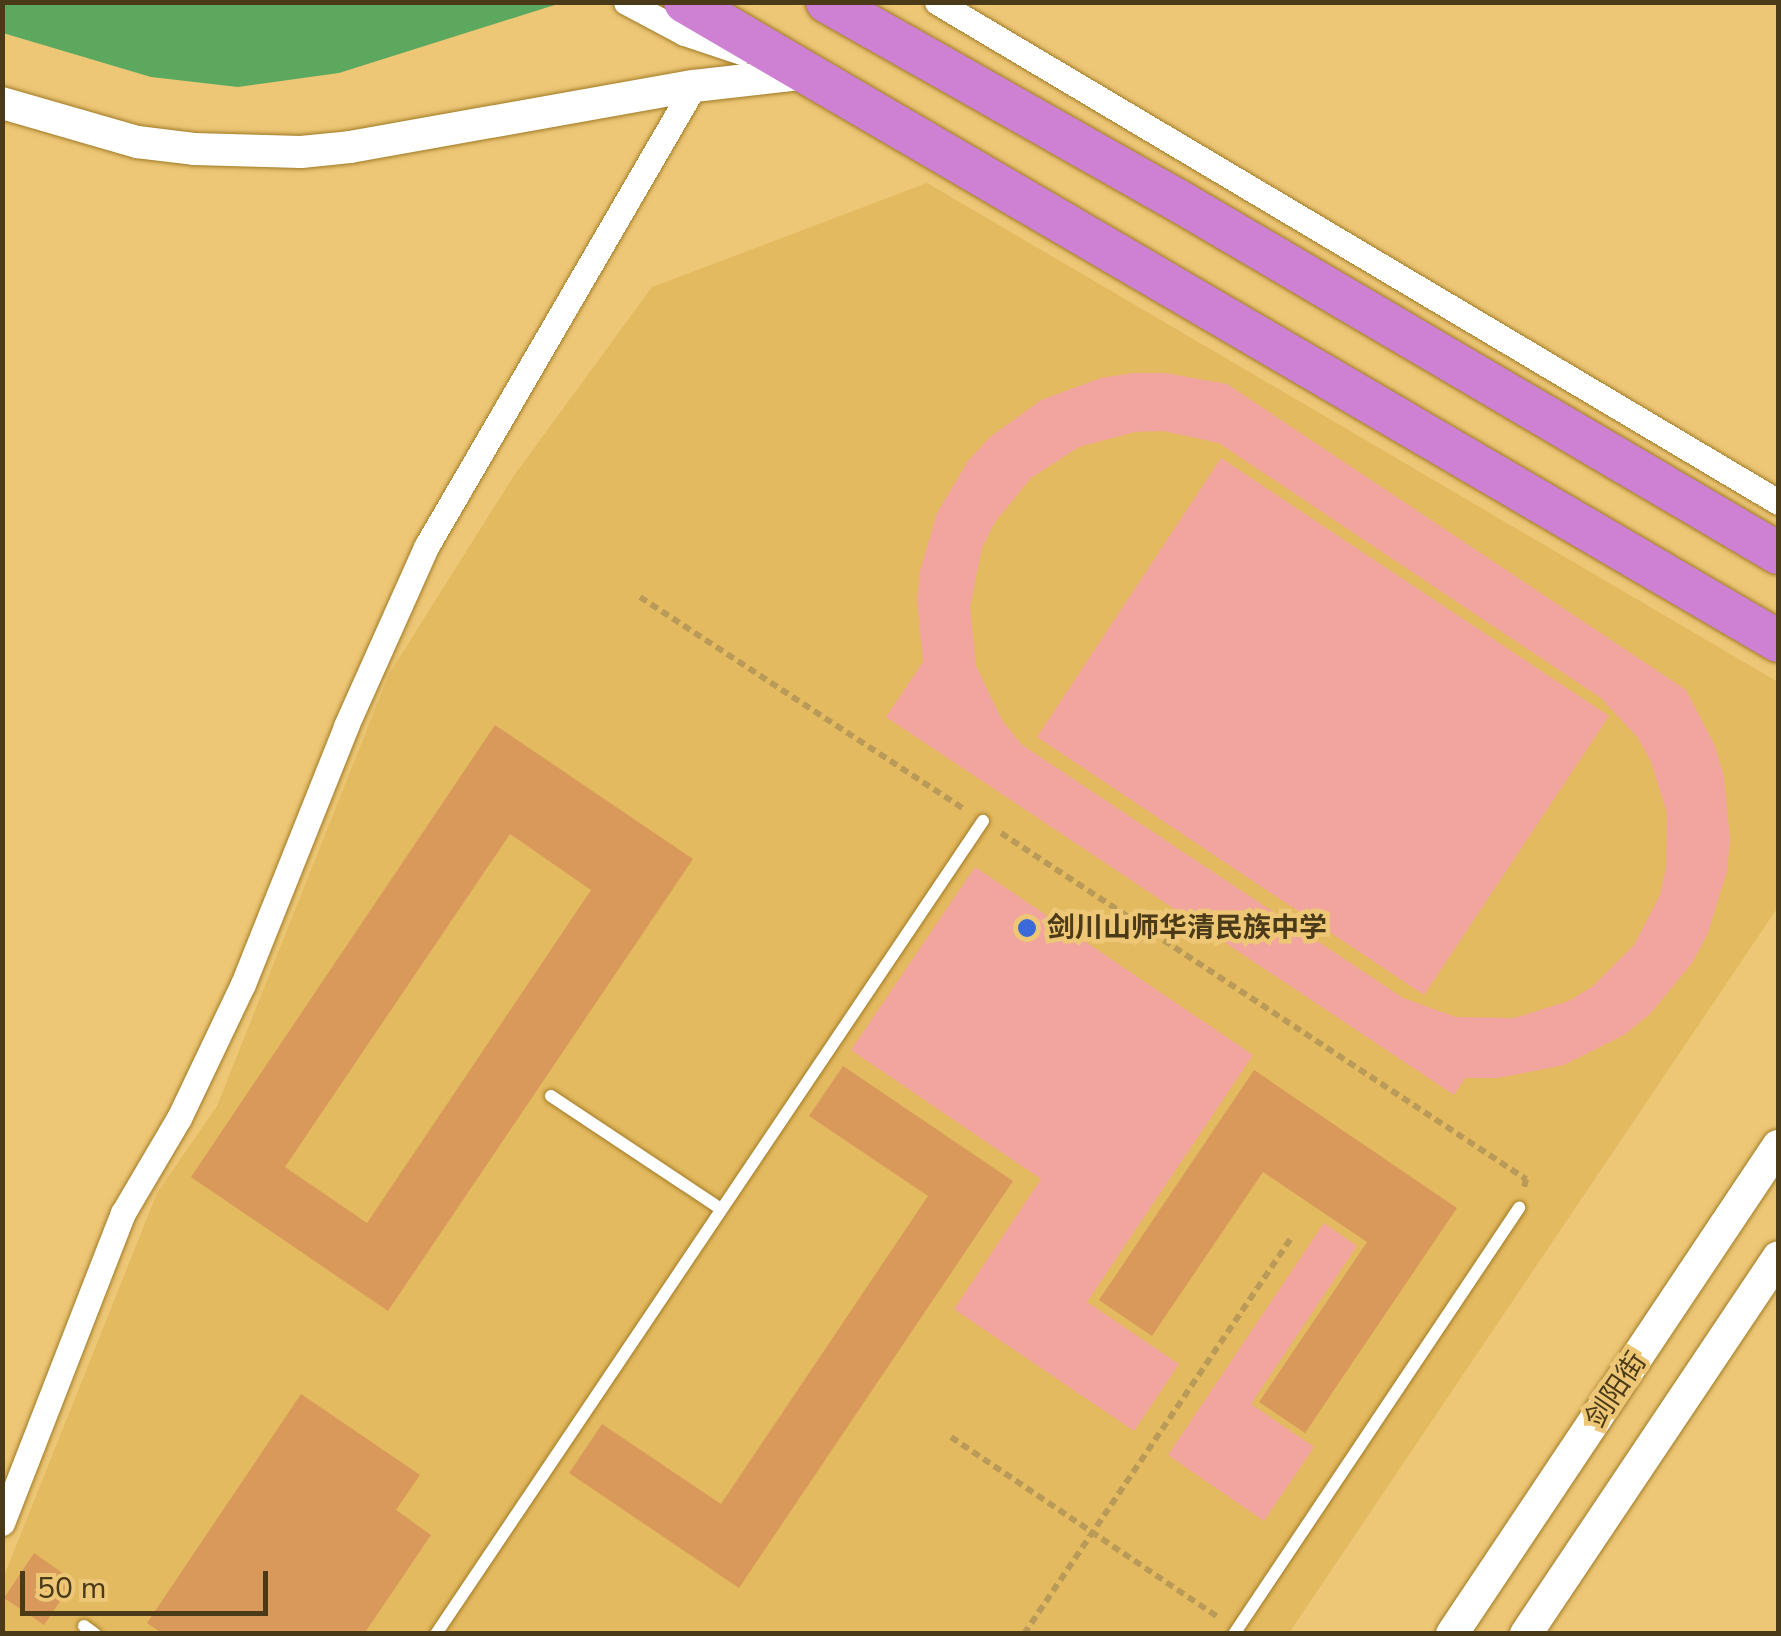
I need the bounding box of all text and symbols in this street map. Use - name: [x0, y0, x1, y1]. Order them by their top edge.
- place label: 剑川山师华清民族中学: [1047, 911, 1327, 945]
- marker: 剑川山师华清民族中学: [1016, 917, 1038, 939]
- street label: 剑阳街: [1579, 1346, 1653, 1434]
- scale bar: [25, 1551, 272, 1613]
- text: 50 m: [37, 1568, 106, 1609]

